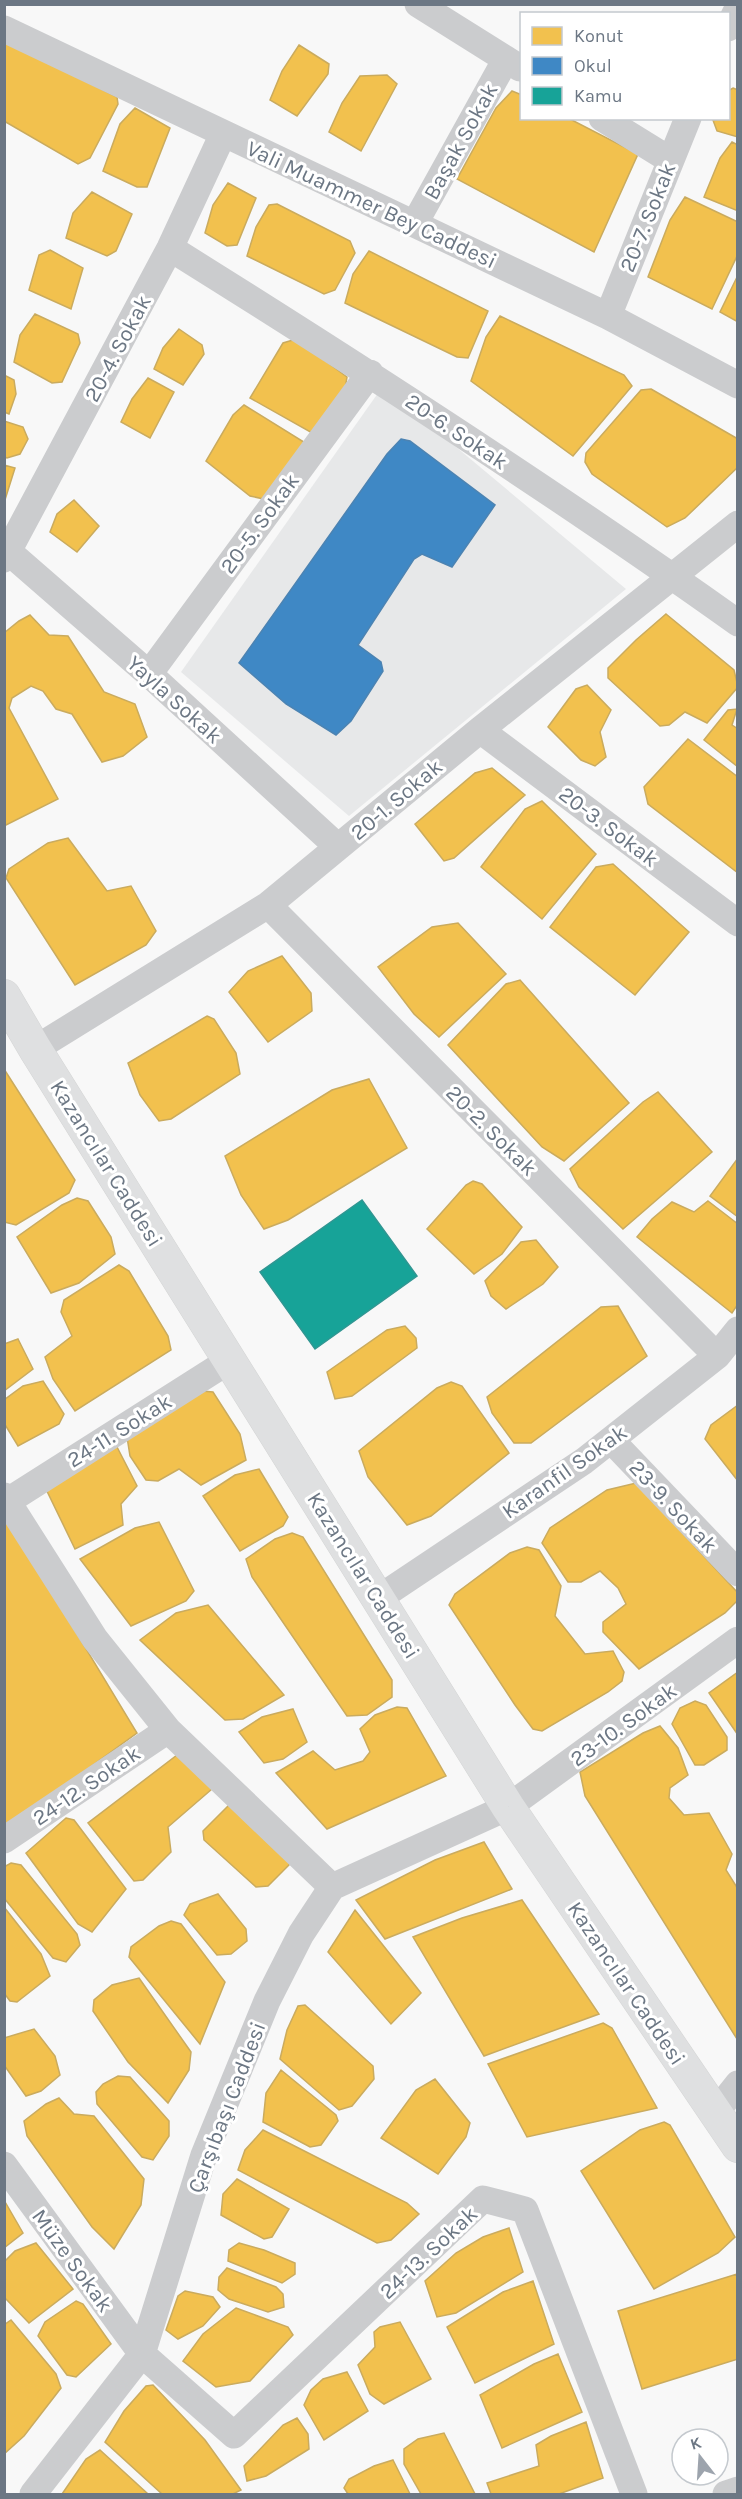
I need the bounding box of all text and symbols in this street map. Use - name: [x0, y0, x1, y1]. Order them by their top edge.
- legend: [520, 12, 730, 120]
- text: Konut: [574, 25, 624, 47]
- text: Okul: [574, 55, 612, 77]
- street label: Başak Sokak: [418, 79, 504, 204]
- text: Kamu: [574, 85, 623, 107]
- street label: Vali Muammer Bey Caddesi: [242, 135, 501, 274]
- street label: 20-7. Sokak: [614, 159, 682, 276]
- street label: 20-4. Sokak: [79, 291, 157, 406]
- street label: 20-6. Sokak: [400, 388, 512, 475]
- street label: 20-5. Sokak: [215, 469, 305, 579]
- street label: Yayla Sokak: [121, 650, 227, 749]
- street label: 20-1. Sokak: [345, 754, 448, 846]
- street label: 20-3. Sokak: [554, 781, 663, 873]
- street label: Kazancılar Caddesi: [44, 1075, 168, 1252]
- street label: 20-2. Sokak: [441, 1080, 542, 1181]
- street label: 24-11. Sokak: [62, 1388, 177, 1473]
- street label: Karanfil Sokak: [497, 1419, 632, 1524]
- street label: 23-9. Sokak: [624, 1455, 723, 1559]
- street label: Kazancılar Caddesi: [301, 1487, 425, 1664]
- street label: 23-10. Sokak: [565, 1678, 682, 1772]
- street label: 24-12. Sokak: [28, 1740, 145, 1831]
- street label: Kazancılar Caddesi: [562, 1897, 691, 2070]
- street label: Çarşıbaşı Caddesi: [182, 2018, 272, 2197]
- street label: 24-13. Sokak: [374, 2201, 483, 2305]
- street label: Müze Sokak: [26, 2204, 118, 2317]
- north arrow: [670, 2427, 730, 2487]
- text: K: [688, 2432, 704, 2454]

